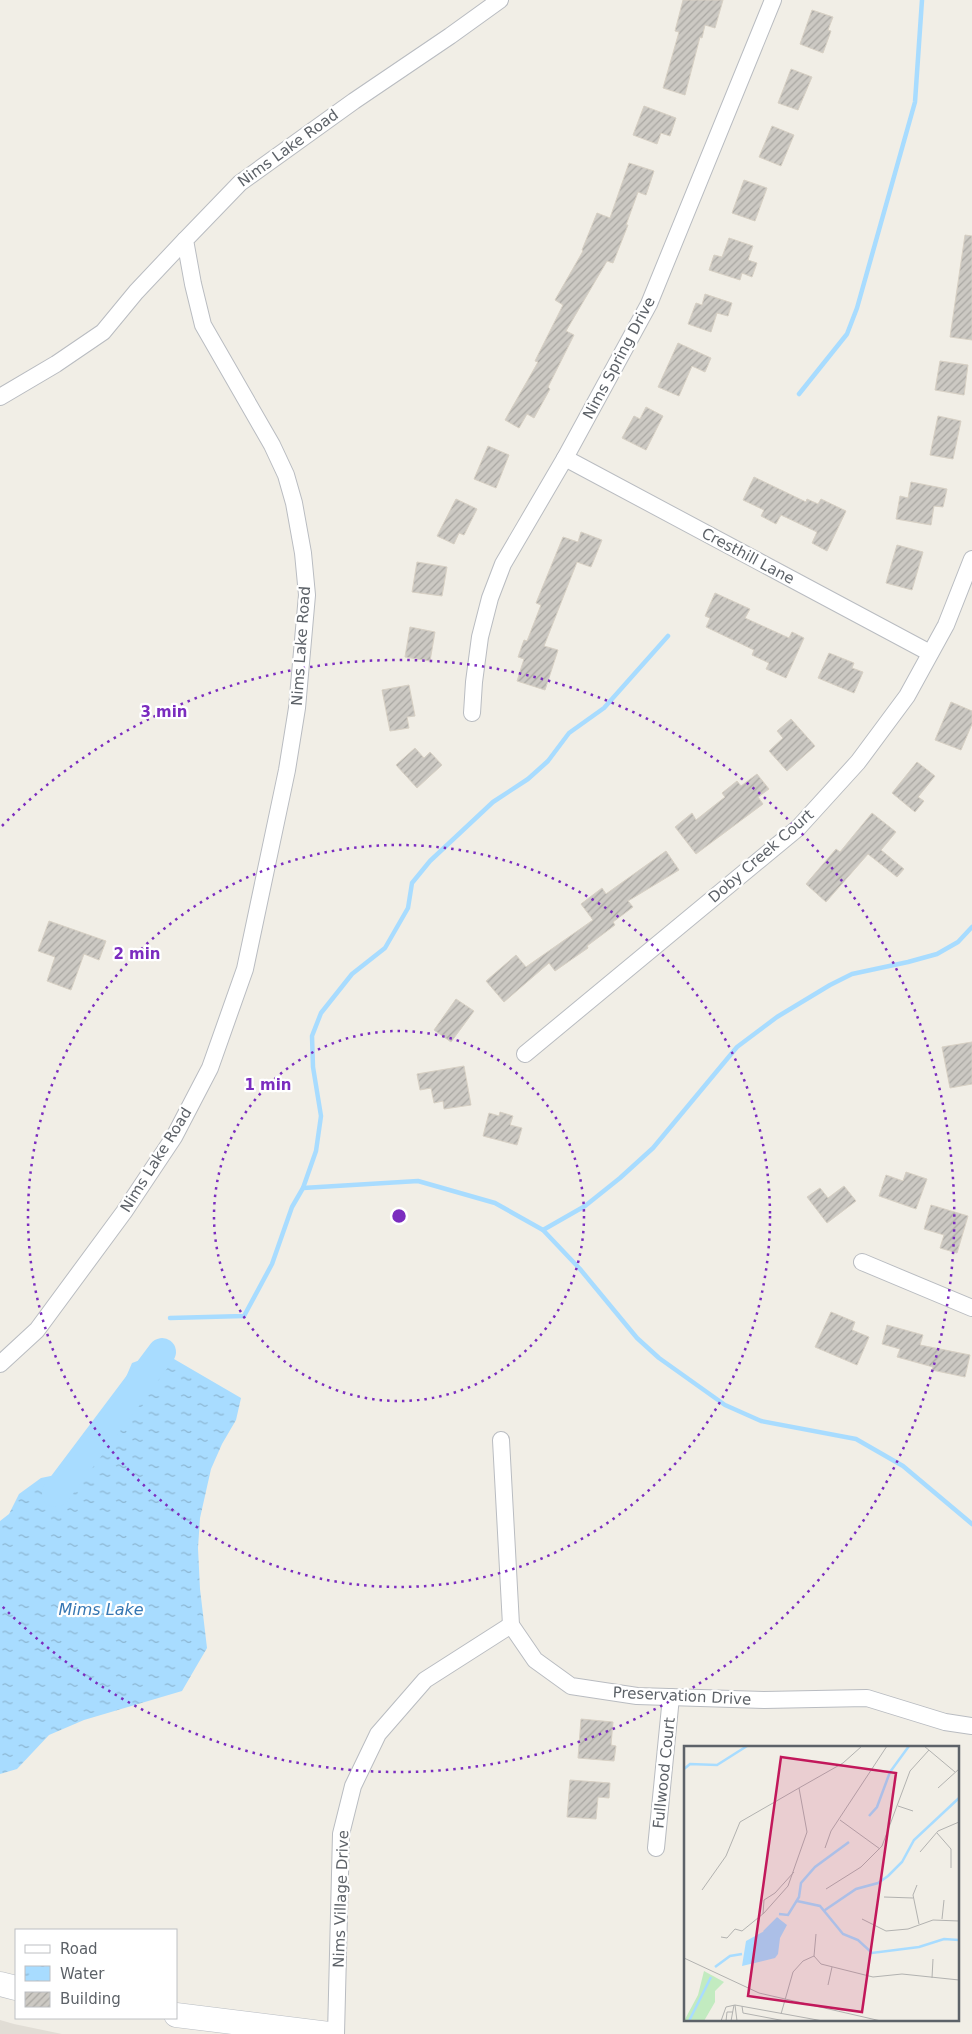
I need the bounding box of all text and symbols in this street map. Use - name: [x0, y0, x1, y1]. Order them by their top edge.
- street label: Nims Lake Road: [234, 105, 342, 191]
- street label: Nims Spring Drive: [579, 294, 659, 422]
- street label: Cresthill Lane: [699, 524, 797, 588]
- street label: Nims Lake Road: [288, 586, 314, 706]
- text: 3 min: [140, 703, 188, 721]
- street label: Doby Creek Court: [705, 805, 817, 907]
- text: 2 min: [113, 945, 161, 963]
- text: 1 min: [244, 1076, 292, 1094]
- street label: Nims Lake Road: [117, 1104, 195, 1216]
- centre of rings: [390, 1207, 408, 1225]
- water label: Mims Lake: [58, 1600, 144, 1619]
- street label: Preservation Drive: [612, 1683, 752, 1709]
- street label: Fullwood Court: [649, 1716, 679, 1830]
- inset map: [684, 1746, 960, 2022]
- street label: Nims Village Drive: [330, 1830, 352, 1968]
- legend: [15, 1929, 178, 2019]
- text: Road: [60, 1940, 98, 1958]
- text: Water: [60, 1965, 105, 1983]
- text: Building: [60, 1990, 121, 2008]

